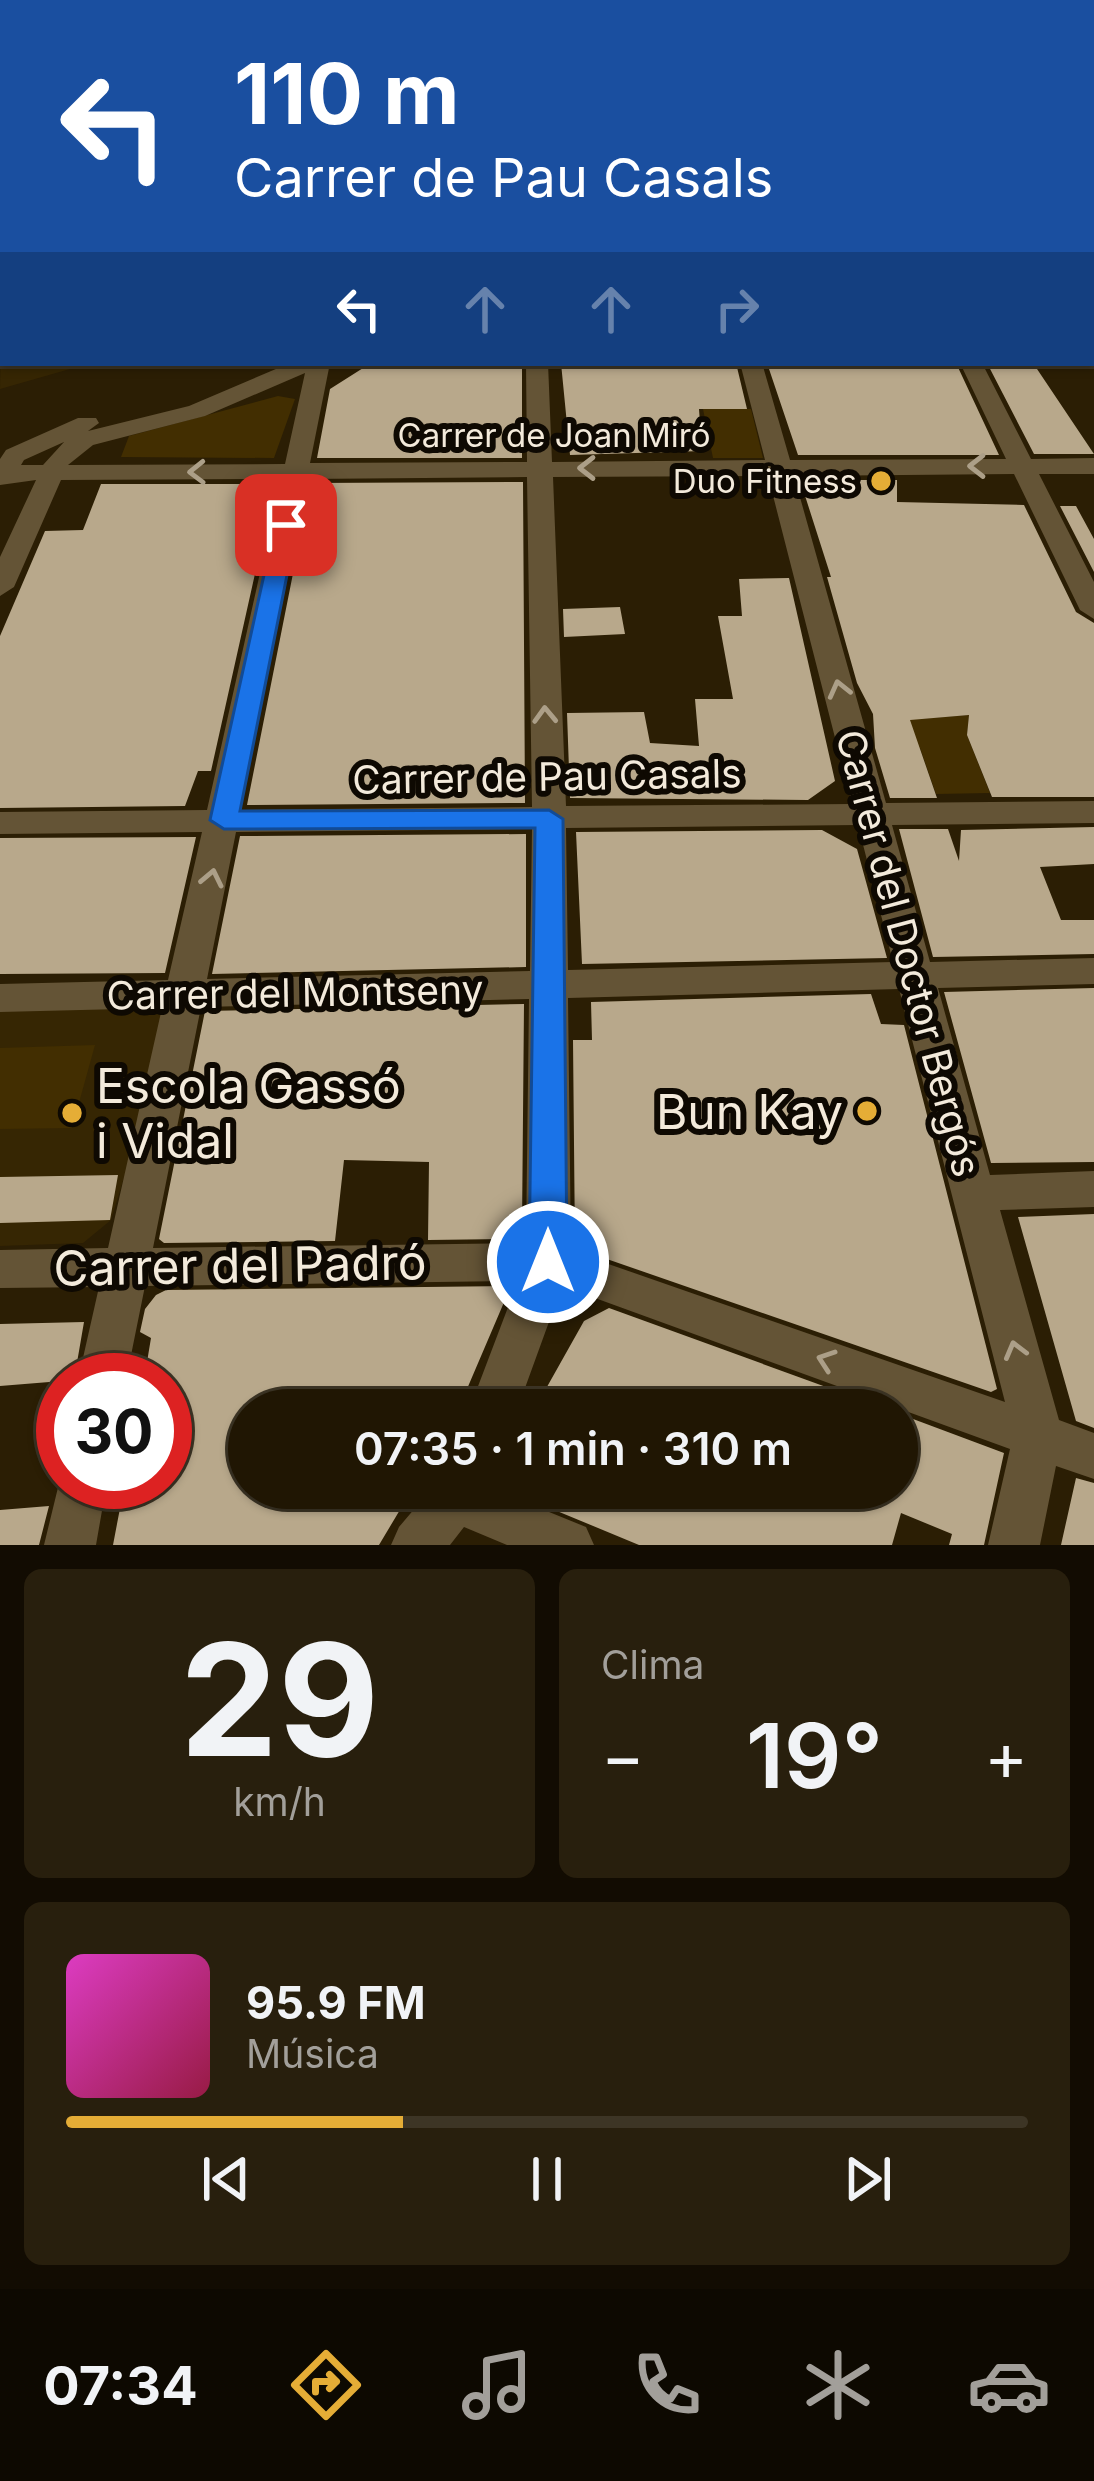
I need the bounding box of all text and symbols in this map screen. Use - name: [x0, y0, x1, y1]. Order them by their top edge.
- text: 110 m: [234, 43, 460, 144]
- icon: left: [36, 48, 192, 204]
- text: Carrer de Pau Casals: [234, 145, 773, 210]
- icon: left: [326, 276, 392, 342]
- icon: ahead: [452, 276, 518, 342]
- icon: ahead: [578, 276, 644, 342]
- icon: right: [704, 276, 770, 342]
- street label: Carrer de Joan Miró: [398, 415, 710, 455]
- one-way arrow: [967, 453, 985, 479]
- one-way arrow: [577, 455, 595, 481]
- one-way arrow: [187, 458, 206, 484]
- place label: Duo Fitness: [673, 461, 857, 501]
- marker: Duo Fitness: [868, 468, 894, 494]
- pin: [235, 474, 337, 576]
- icon: arrive: [253, 492, 319, 558]
- one-way arrow: [828, 679, 853, 699]
- one-way arrow: [533, 705, 559, 724]
- street label: Carrer del Doctor Bergós: [827, 724, 991, 1182]
- street label: Carrer de Pau Casals: [352, 749, 742, 803]
- one-way arrow: [198, 868, 224, 888]
- street label: Carrer del Montseny: [106, 965, 484, 1019]
- place label: Escola Gassó i Vidal: [96, 1056, 401, 1170]
- place label: Bun Kay: [656, 1082, 843, 1141]
- marker: Bun Kay: [854, 1098, 880, 1124]
- marker: Escola Gassó i Vidal: [59, 1100, 85, 1126]
- position arrow: [485, 1199, 611, 1325]
- street label: Carrer del Padró: [53, 1232, 427, 1298]
- one-way arrow: [1005, 1340, 1030, 1360]
- one-way arrow: [817, 1350, 838, 1374]
- speed limit sign: 30: [36, 1353, 192, 1509]
- text: 07:35 · 1 min · 310 m: [354, 1421, 792, 1476]
- text: 29: [180, 1605, 379, 1794]
- text: Clima: [601, 1641, 704, 1688]
- text: 19°: [746, 1701, 883, 1810]
- text: −: [601, 1716, 645, 1796]
- text: +: [984, 1716, 1028, 1796]
- text: km/h: [233, 1778, 326, 1825]
- text: 95.9 FM: [246, 1975, 426, 2030]
- text: Música: [246, 2030, 379, 2077]
- icon: previous: [193, 2146, 259, 2212]
- icon: pause: [514, 2146, 580, 2212]
- icon: next: [835, 2146, 901, 2212]
- icon: directions: [284, 2343, 368, 2427]
- icon: music: [455, 2343, 539, 2427]
- icon: phone: [625, 2343, 709, 2427]
- icon: climate: [796, 2343, 880, 2427]
- icon: car: [967, 2343, 1051, 2427]
- text: 07:34: [43, 2353, 198, 2418]

